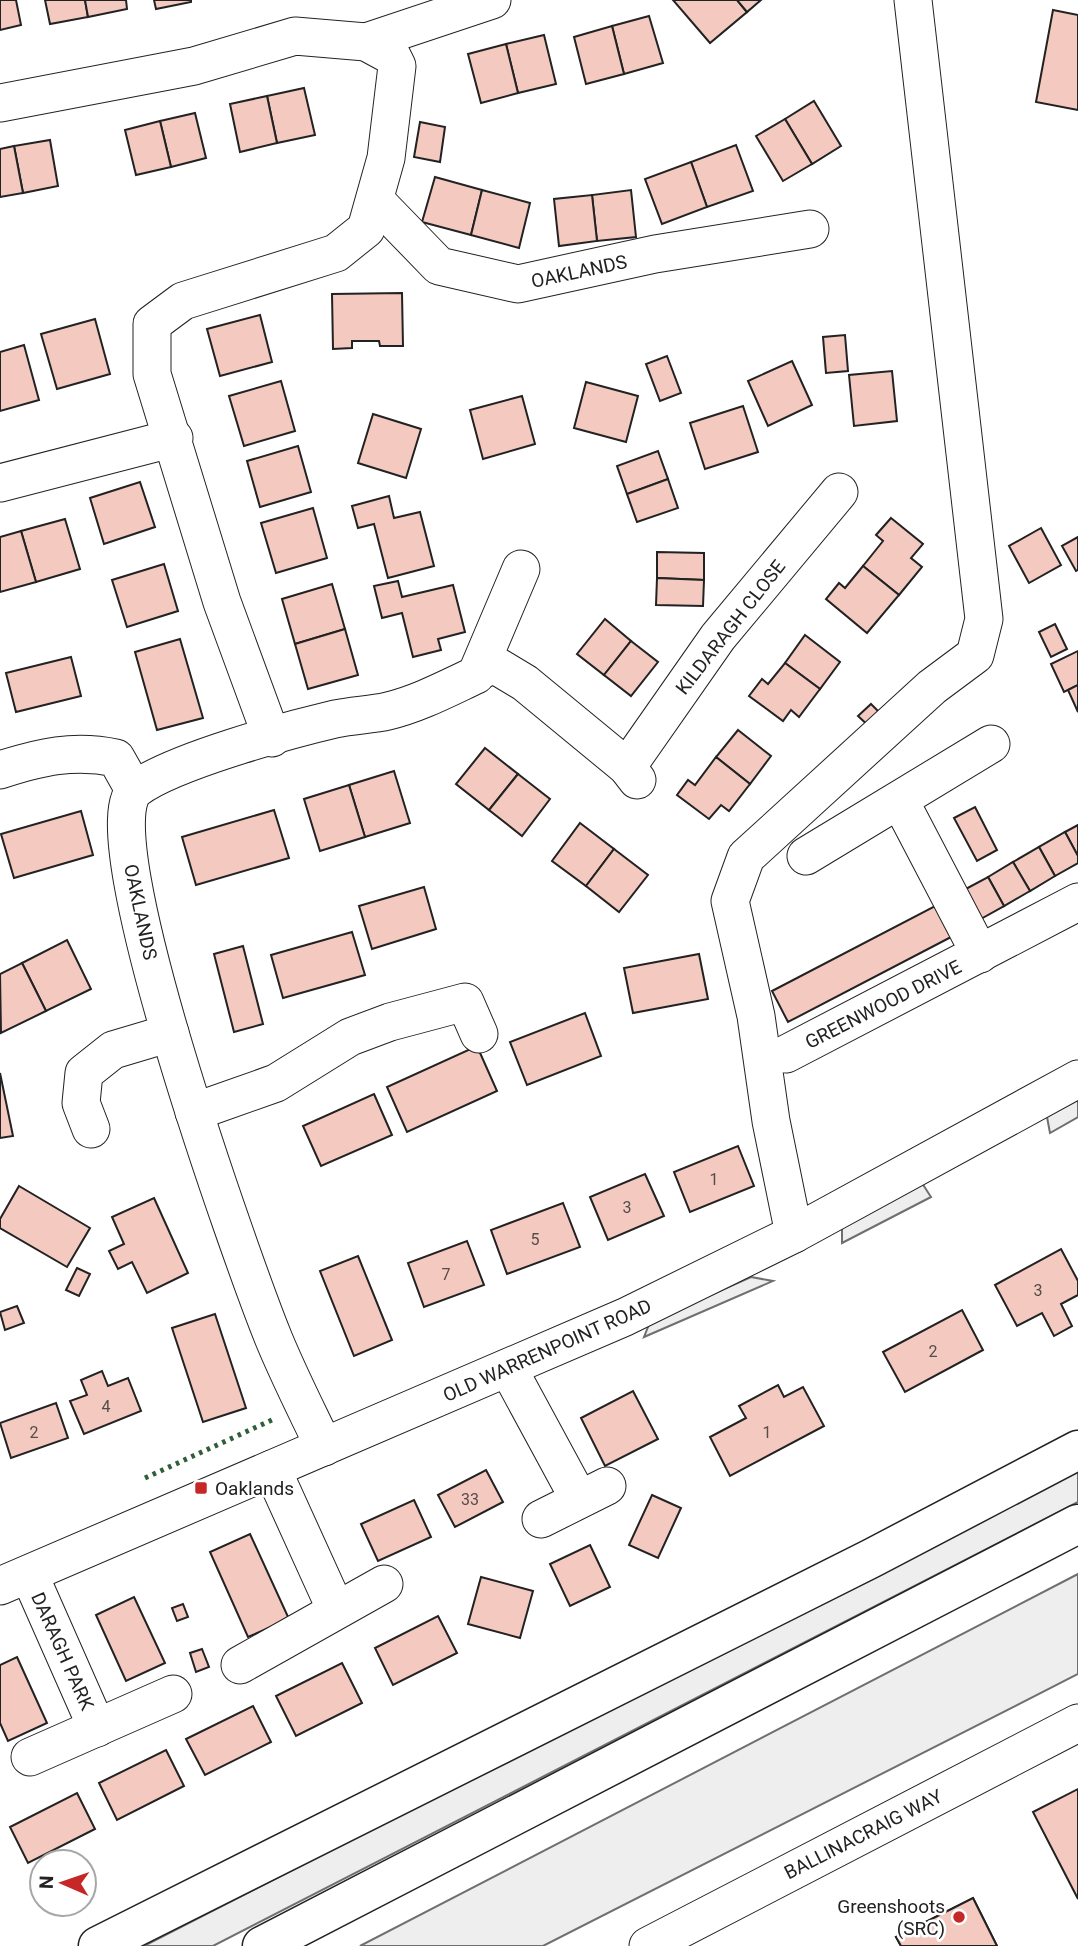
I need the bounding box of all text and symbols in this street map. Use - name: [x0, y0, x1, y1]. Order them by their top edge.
- street label: OAKLANDS: [529, 250, 629, 293]
- street label: KILDARAGH CLOSE: [671, 555, 790, 699]
- street label: OAKLANDS: [119, 862, 162, 962]
- street label: GREENWOOD DRIVE: [801, 955, 965, 1054]
- house number: 1: [710, 1170, 719, 1189]
- house number: 3: [623, 1198, 632, 1217]
- house number: 5: [531, 1230, 540, 1249]
- house number: 7: [442, 1265, 451, 1284]
- house number: 3: [1034, 1281, 1043, 1300]
- street label: OLD WARRENPOINT ROAD: [439, 1294, 655, 1407]
- house number: 2: [929, 1342, 938, 1361]
- house number: 4: [102, 1397, 111, 1416]
- house number: 2: [30, 1423, 39, 1442]
- house number: 1: [763, 1423, 772, 1442]
- place label: Oaklands: [215, 1477, 294, 1500]
- marker: Oaklands: [193, 1480, 209, 1496]
- house number: 33: [461, 1490, 479, 1509]
- street label: DARAGH PARK: [26, 1589, 99, 1714]
- street label: BALLINACRAIG WAY: [780, 1784, 947, 1884]
- north arrow: [28, 1848, 98, 1918]
- text: N: [35, 1875, 58, 1890]
- place label: Greenshoots (SRC): [837, 1895, 945, 1940]
- marker: Greenshoots (SRC): [951, 1909, 967, 1925]

